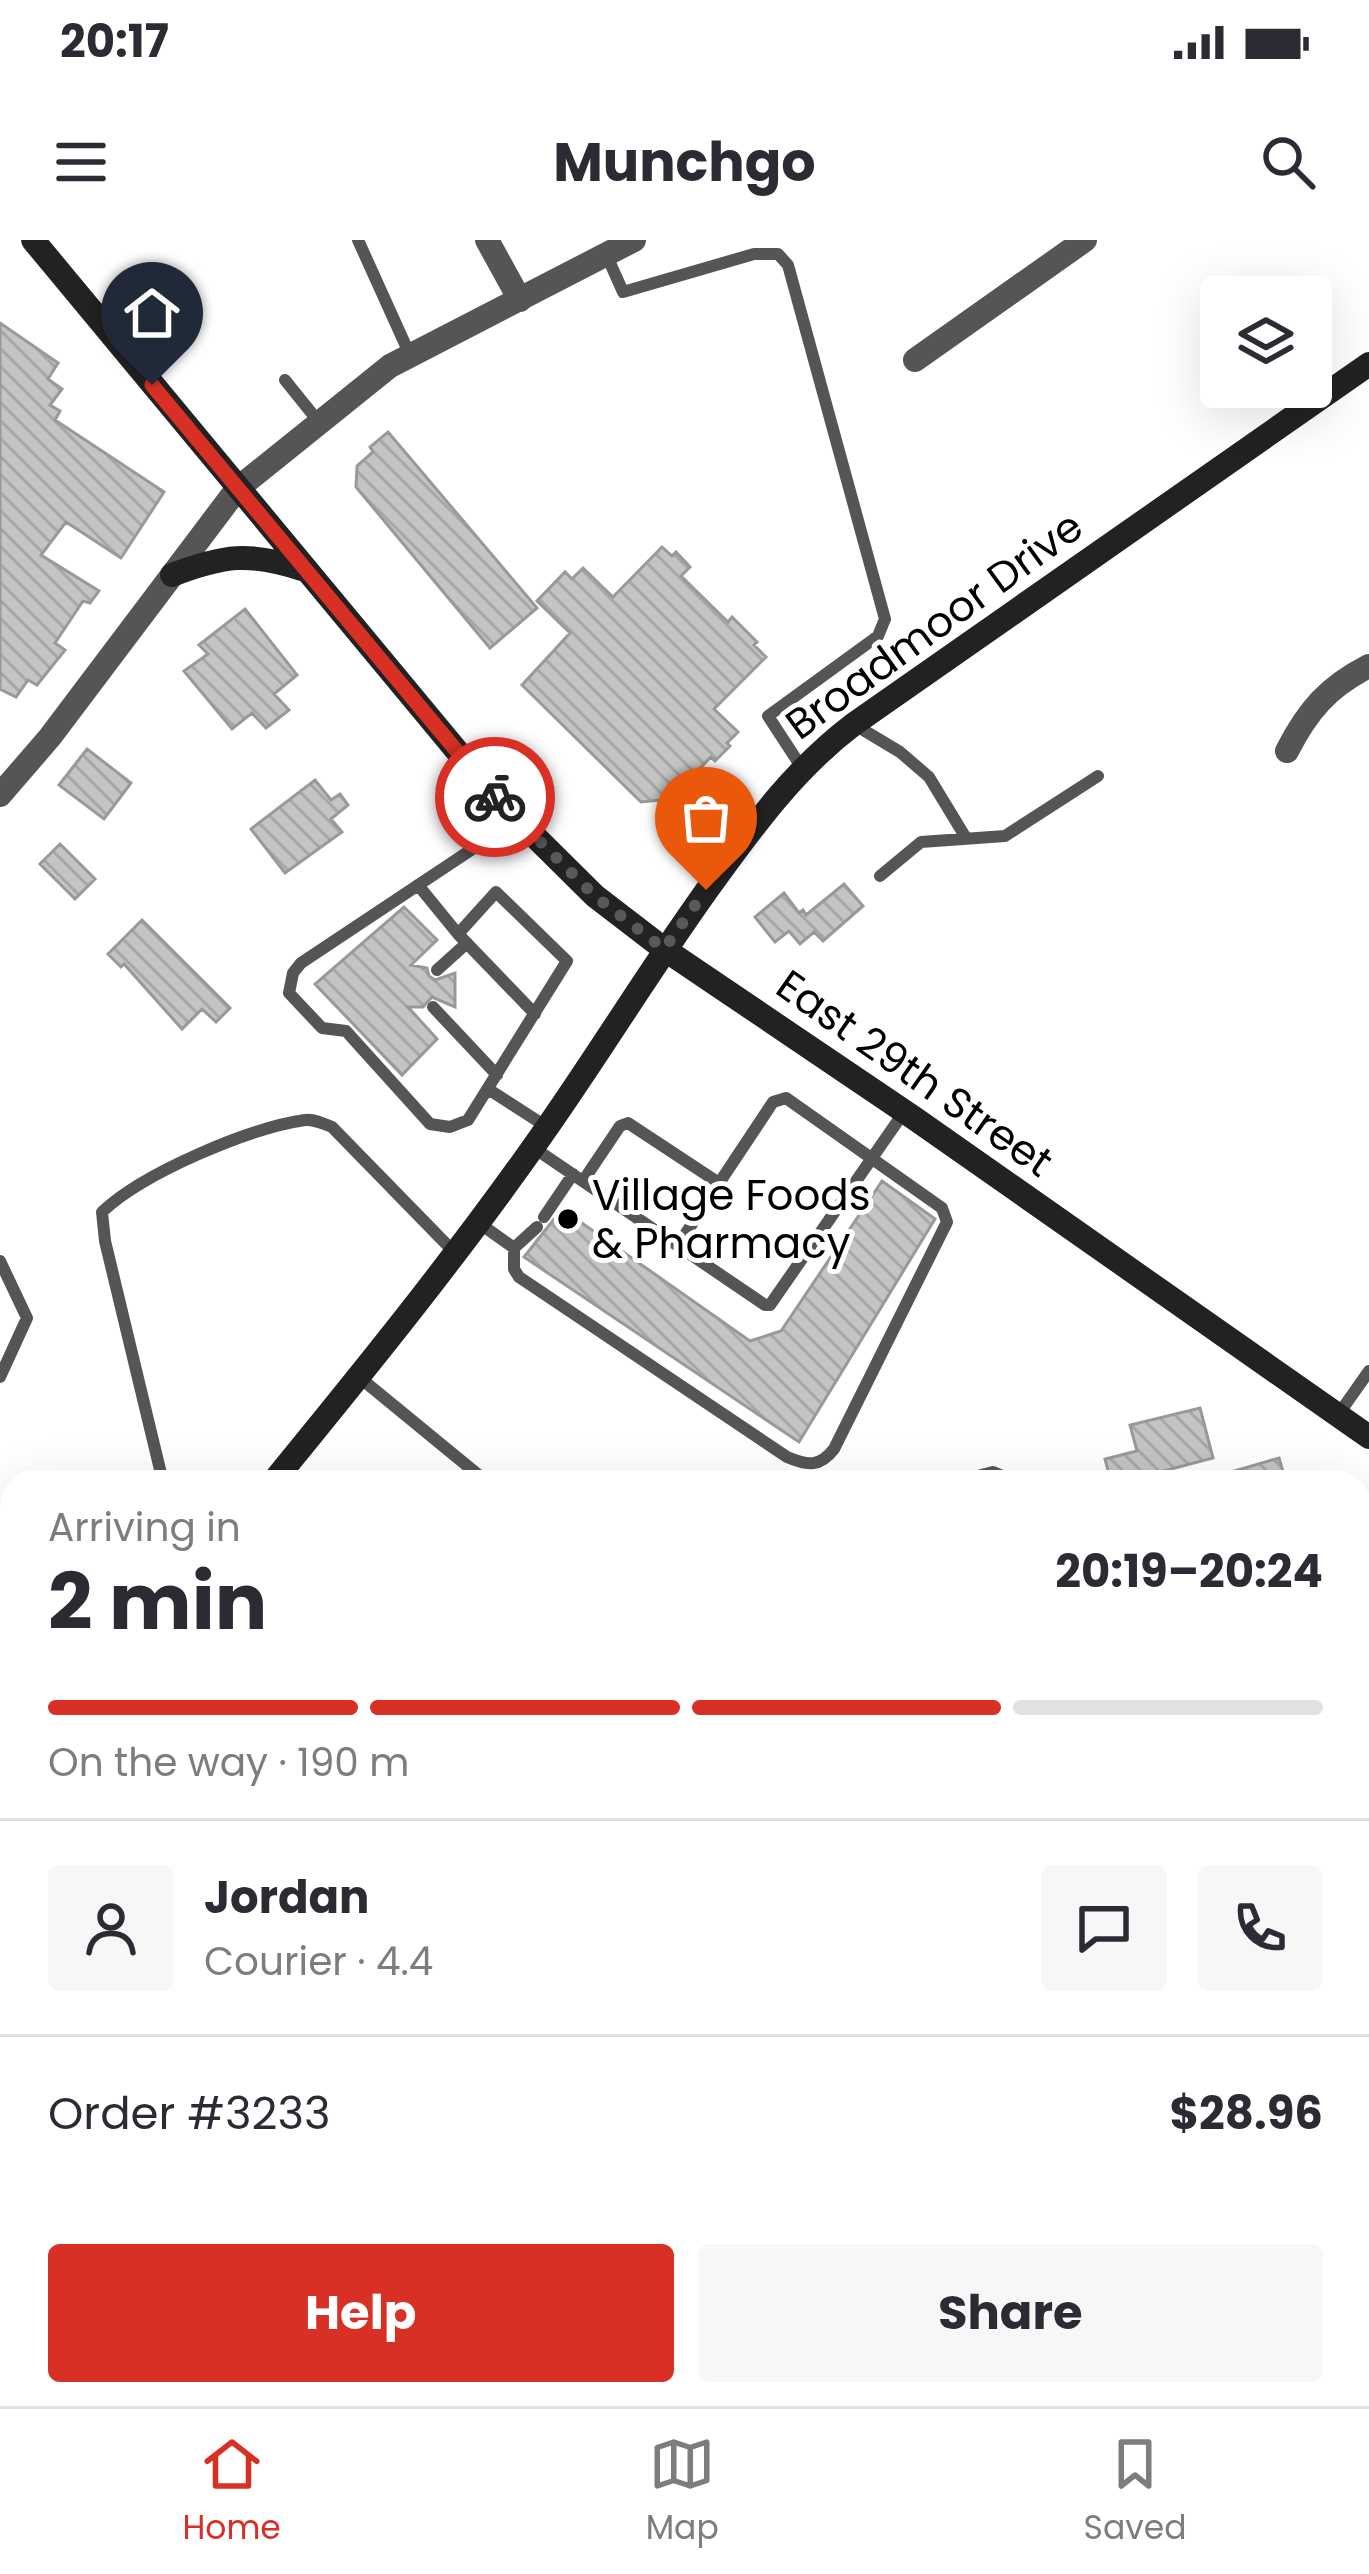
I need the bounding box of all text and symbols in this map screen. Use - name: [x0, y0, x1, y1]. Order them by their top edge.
- text: 20:17: [60, 10, 169, 73]
- text: Munchgo: [553, 124, 816, 200]
- icon: menu: [48, 129, 114, 195]
- icon: search: [1255, 129, 1321, 195]
- pin: [101, 262, 203, 385]
- map controls: [1200, 276, 1332, 408]
- button: layers: [1200, 276, 1332, 408]
- icon: home: [119, 280, 185, 346]
- street label: Broadmoor Drive: [774, 497, 1095, 753]
- courier: [435, 737, 555, 857]
- icon: bike: [462, 764, 528, 830]
- pin: [655, 767, 757, 890]
- icon: bag: [673, 785, 739, 851]
- street label: East 29th Street: [765, 956, 1065, 1191]
- place label: Village Foods & Pharmacy: [592, 1166, 871, 1273]
- marker: Village Foods & Pharmacy: [555, 1206, 581, 1232]
- text: Arriving in: [48, 1500, 241, 1555]
- text: 20:19–20:24: [1055, 1540, 1323, 1603]
- text: 2 min: [48, 1547, 267, 1656]
- text: On the way · 190 m: [48, 1735, 409, 1790]
- button: person: [48, 1865, 174, 1991]
- button: chat: [1041, 1865, 1167, 1991]
- button: phone: [1197, 1865, 1323, 1991]
- text: Jordan: [204, 1866, 369, 1929]
- text: Courier · 4.4: [204, 1934, 433, 1989]
- text: Order #3233: [48, 2082, 330, 2145]
- text: $28.96: [1170, 2082, 1323, 2145]
- button: Help: [48, 2244, 674, 2382]
- button: Share: [698, 2244, 1323, 2382]
- tab: Home: [182, 2431, 281, 2553]
- tab: Map: [646, 2431, 719, 2553]
- tab: Saved: [1084, 2431, 1187, 2553]

